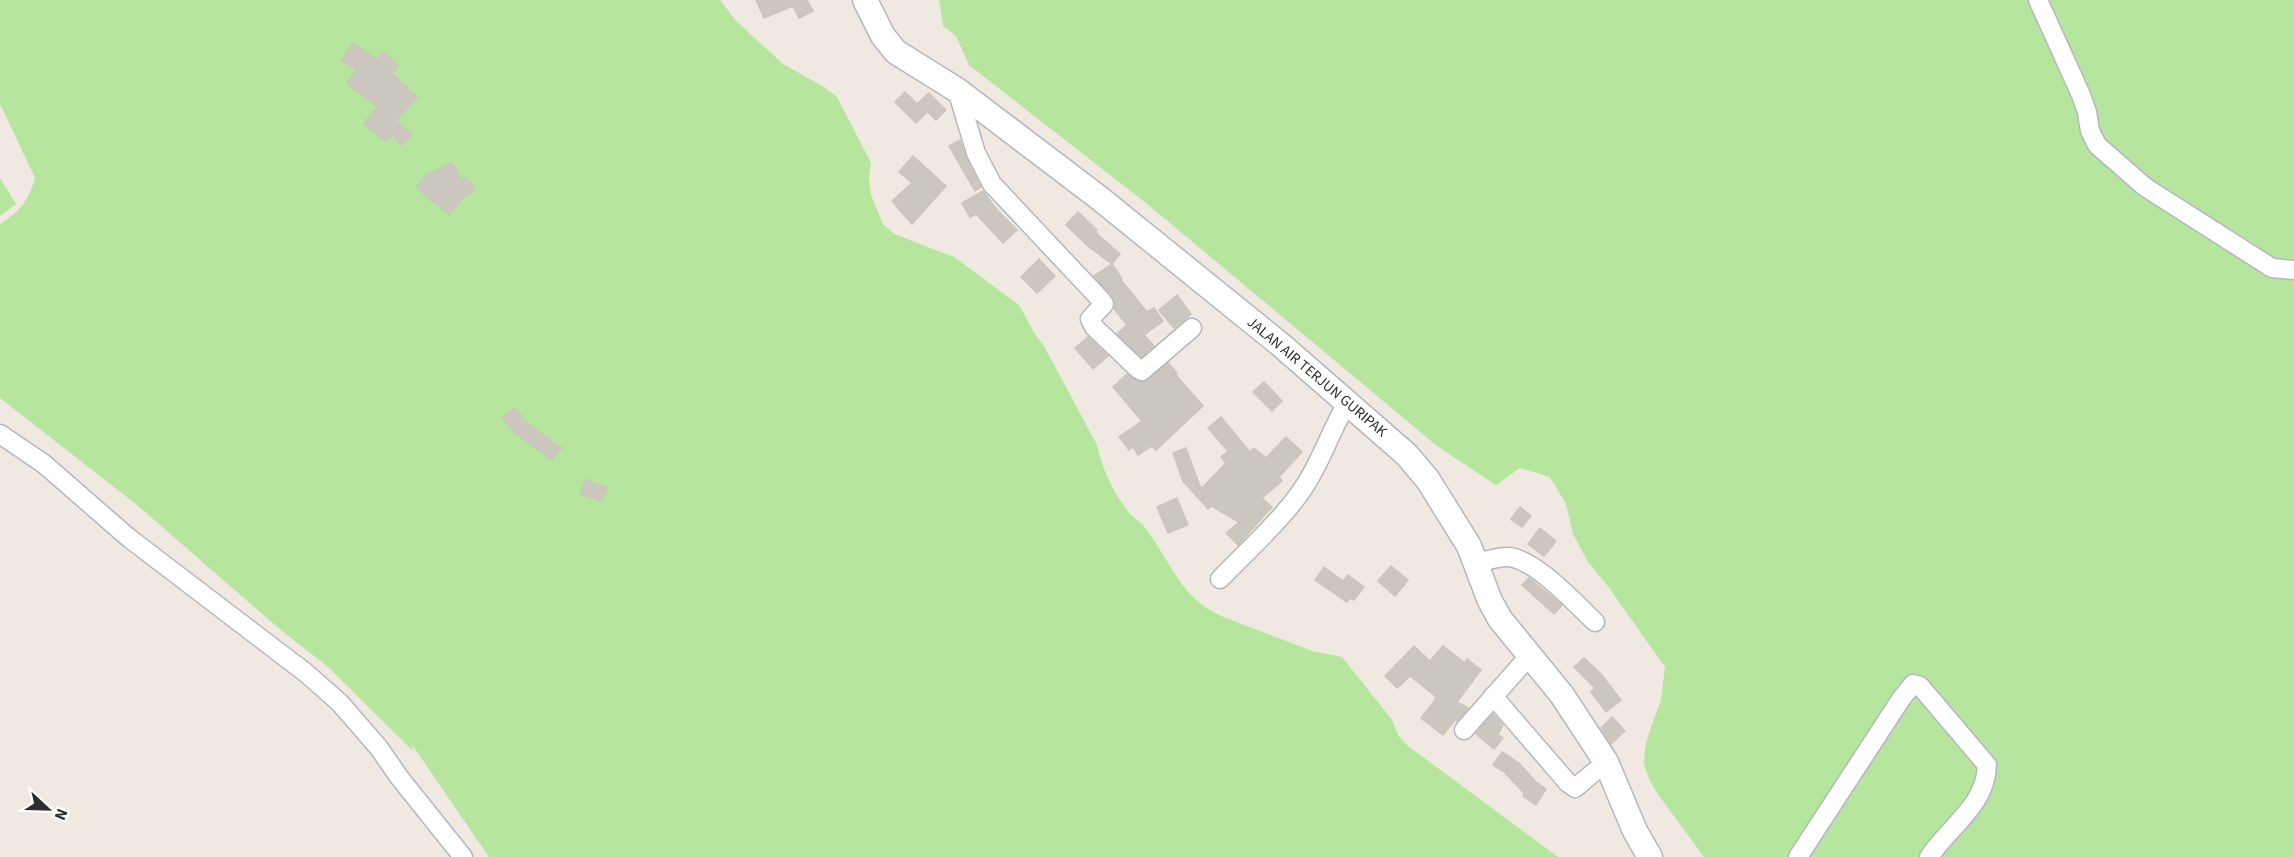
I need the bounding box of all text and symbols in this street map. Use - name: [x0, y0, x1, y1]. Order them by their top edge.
- street label: JALAN AIR TERJUN GURIPAK: [1242, 312, 1392, 442]
- north arrow: [18, 779, 78, 839]
- text: N: [49, 805, 73, 823]

